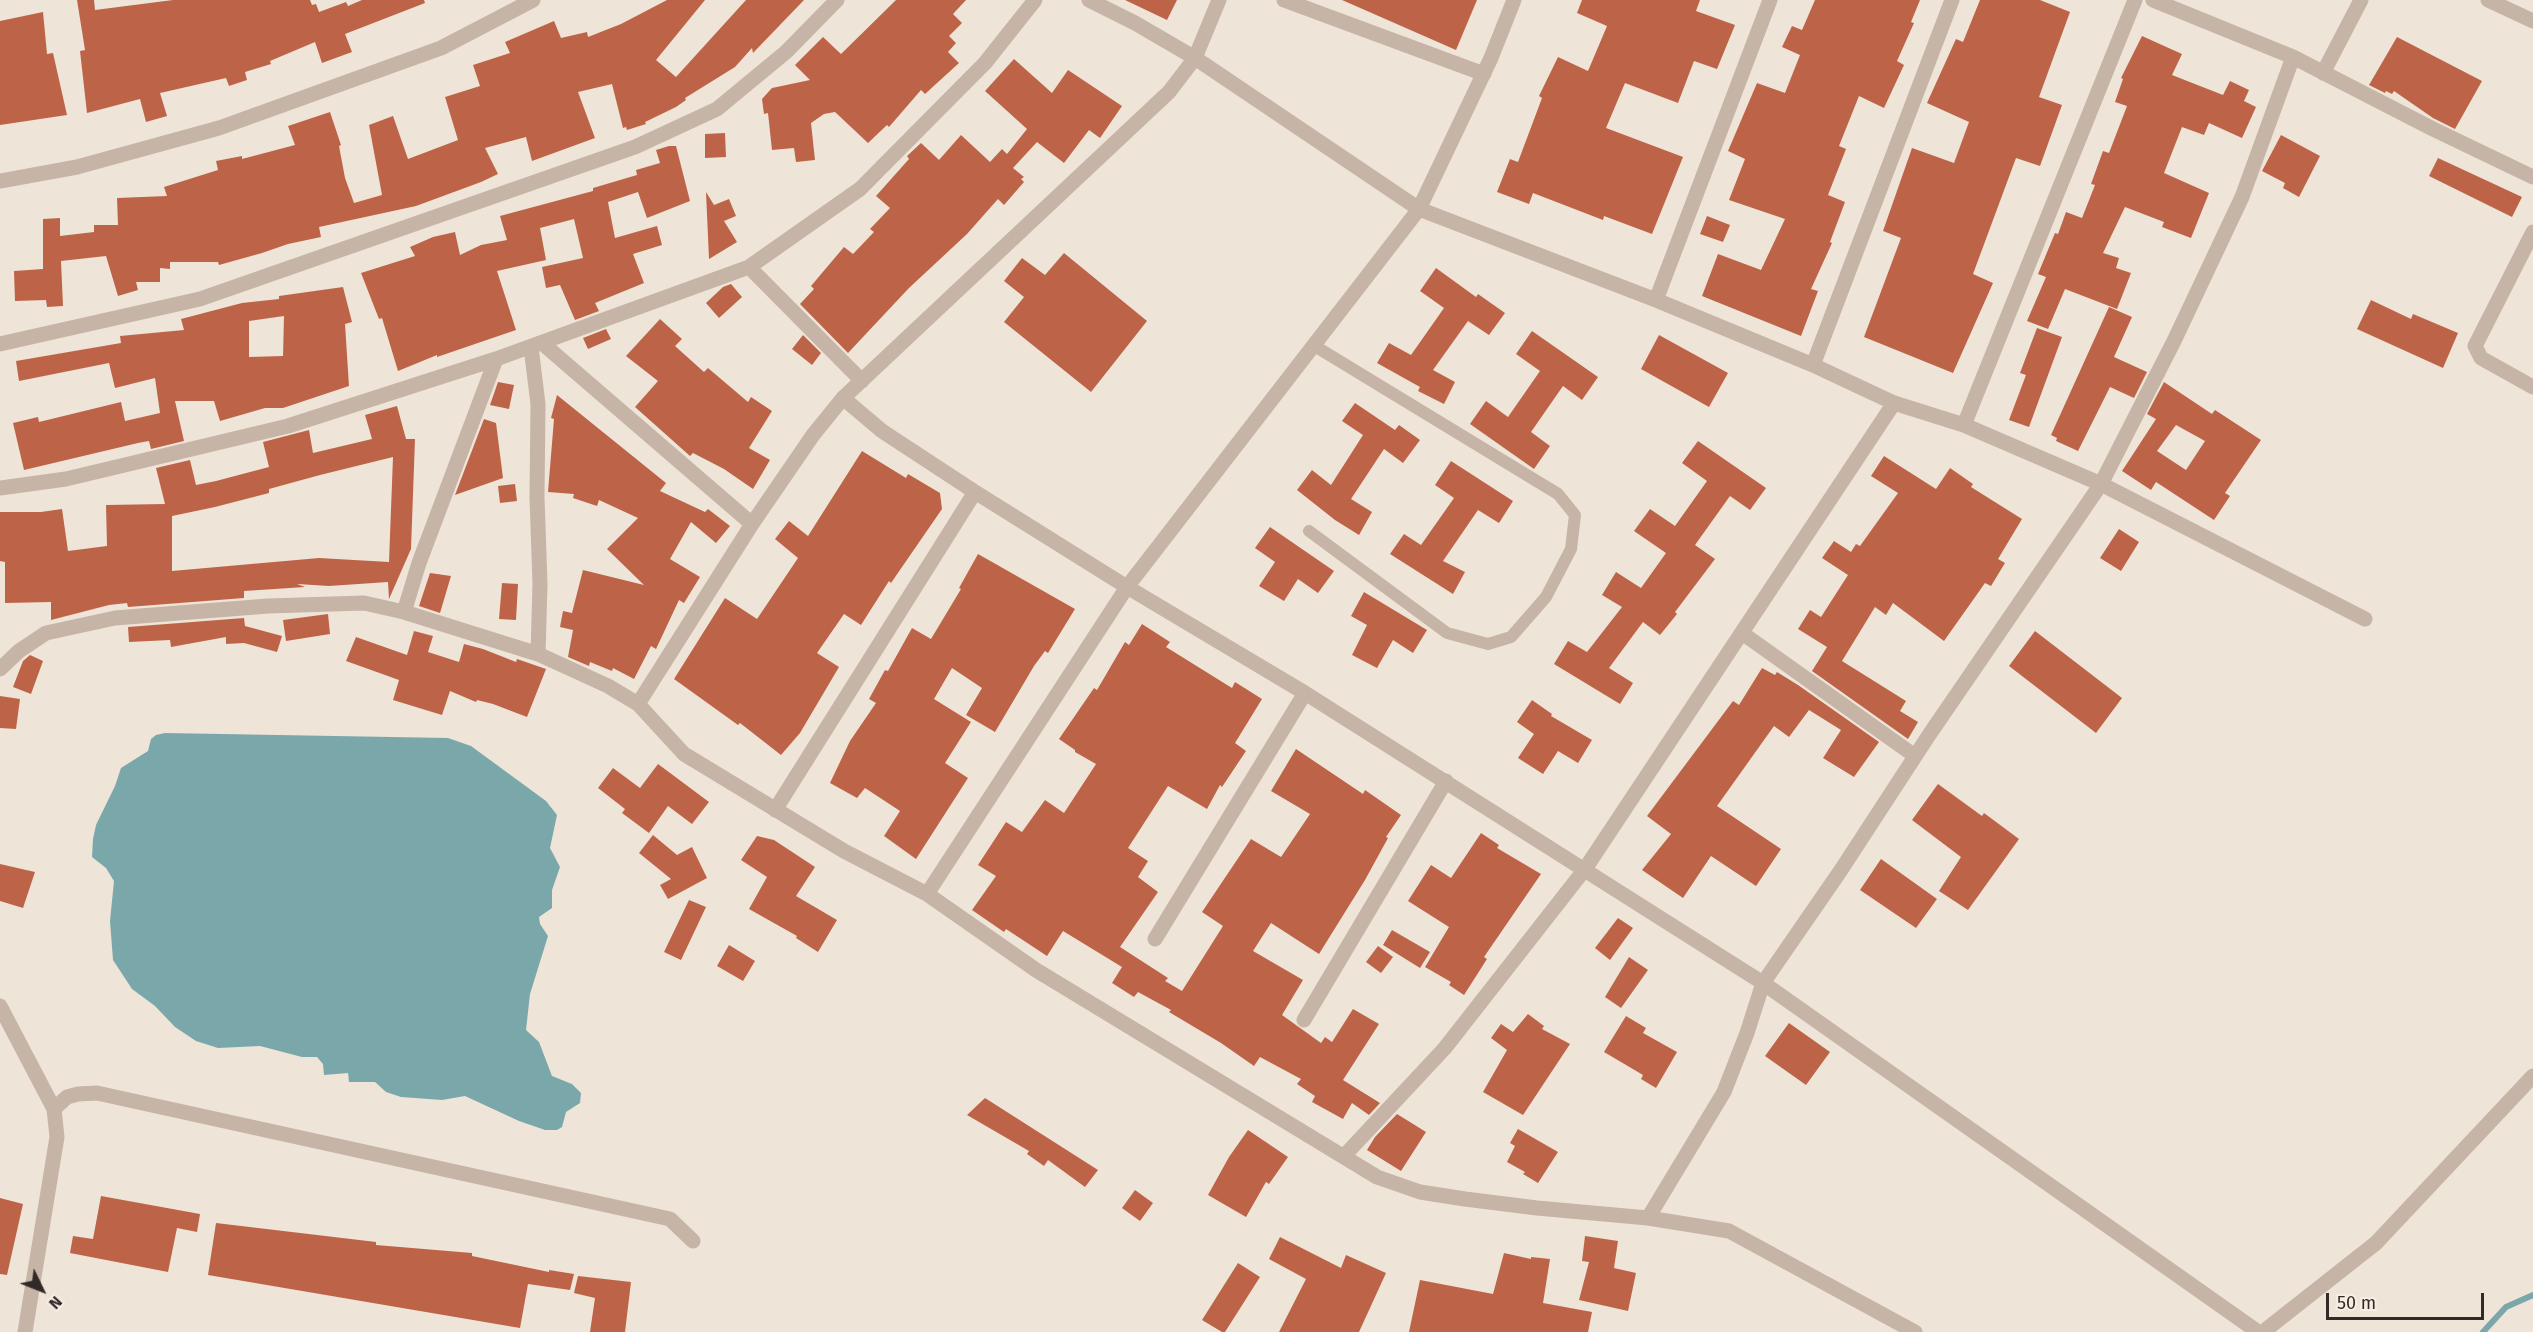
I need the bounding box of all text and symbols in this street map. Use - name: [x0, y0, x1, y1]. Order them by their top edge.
- north arrow: [12, 1260, 72, 1320]
- scale bar: [2329, 1281, 2486, 1319]
- text: N: [45, 1292, 66, 1313]
- text: 50 m: [2337, 1292, 2376, 1314]

